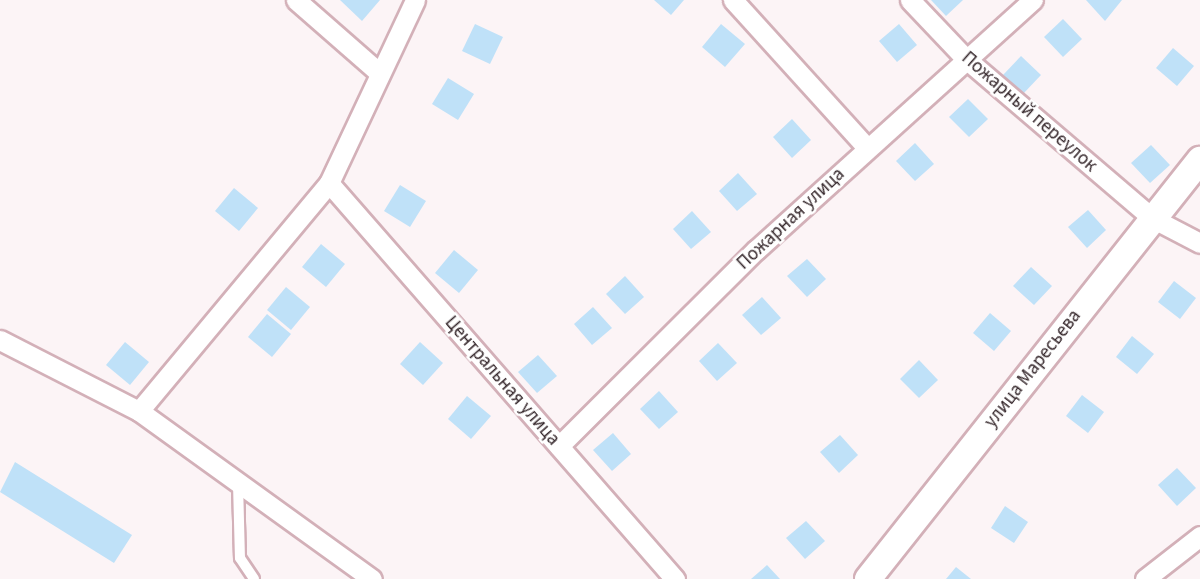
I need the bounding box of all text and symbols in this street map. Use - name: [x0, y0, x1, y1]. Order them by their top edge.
- street label: Пожарный переулок: [957, 47, 1101, 177]
- street label: Пожарная улица: [732, 163, 850, 275]
- street label: улица Маресьева: [980, 305, 1086, 433]
- street label: Центральная улица: [440, 312, 564, 450]

